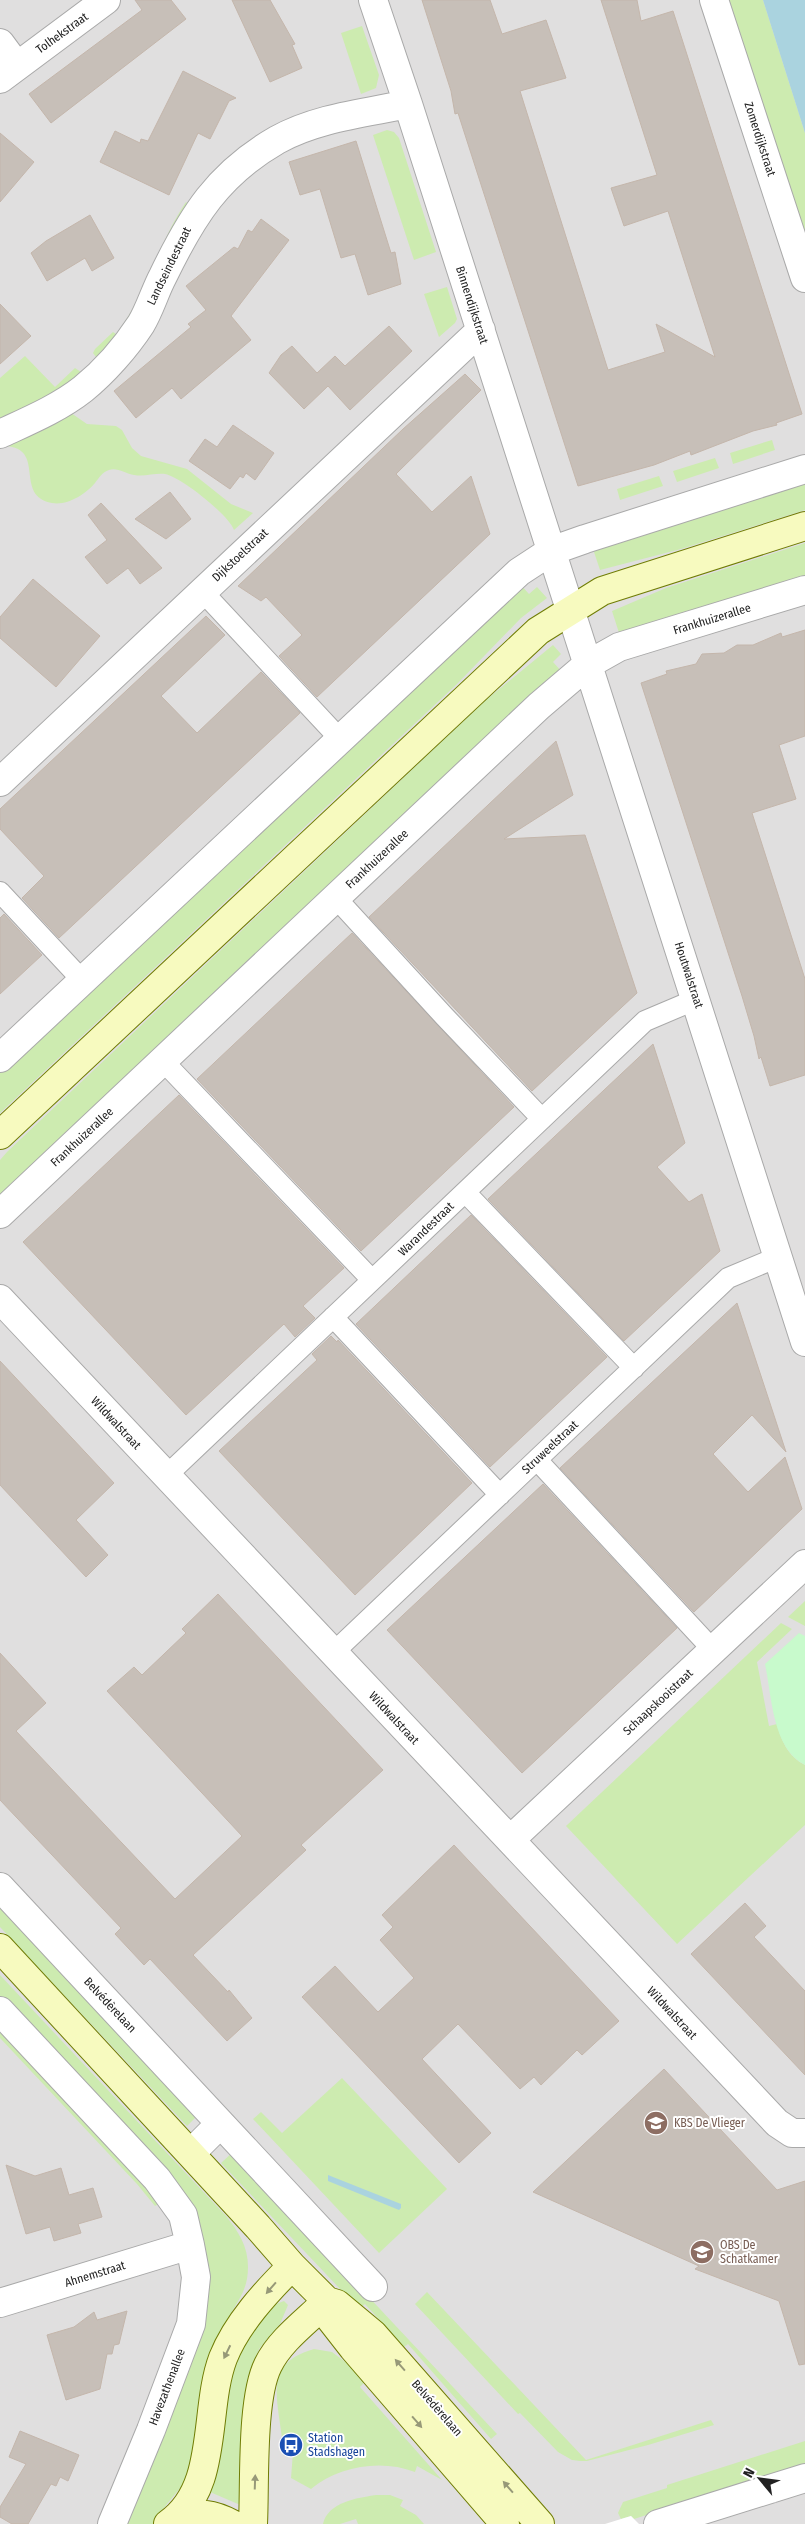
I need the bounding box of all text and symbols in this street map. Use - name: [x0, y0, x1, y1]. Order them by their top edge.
- street label: Tolhekstraat: [33, 9, 91, 56]
- street label: Zomerdijkstraat: [741, 100, 779, 178]
- street label: Landseindestraat: [144, 225, 194, 307]
- street label: Binnendijkstraat: [453, 264, 491, 346]
- street label: Dijkstoelstraat: [209, 526, 271, 584]
- street label: Frankhuizerallee: [672, 601, 753, 637]
- street label: Frankhuizerallee: [343, 826, 411, 892]
- street label: Houtwalstraat: [672, 940, 706, 1010]
- street label: Frankhuizerallee: [48, 1104, 116, 1170]
- street label: Warandestraat: [395, 1199, 457, 1259]
- street label: Wildwalstraat: [88, 1394, 144, 1452]
- street label: Struweelstraat: [519, 1417, 581, 1477]
- street label: Schaapskooistraat: [620, 1666, 696, 1738]
- street label: Wildwalstraat: [366, 1689, 422, 1747]
- street label: Belvédèrelaan: [81, 1975, 139, 2035]
- street label: Wildwalstraat: [644, 1984, 700, 2042]
- school or university icon: KBS De Vlieger: [643, 2110, 669, 2136]
- place label: KBS De Vlieger: [674, 2116, 746, 2130]
- place label: OBS De Schatkamer: [720, 2238, 779, 2266]
- school or university icon: OBS De Schatkamer: [689, 2239, 715, 2265]
- street label: Ahnemstraat: [63, 2258, 127, 2290]
- one-way arrow: [266, 2281, 277, 2294]
- one-way arrow: [222, 2345, 230, 2359]
- street label: Havezathenallee: [146, 2347, 188, 2427]
- one-way arrow: [395, 2359, 406, 2372]
- street label: Belvédèrelaan: [409, 2377, 465, 2439]
- one-way arrow: [411, 2416, 422, 2428]
- place label: Station Stadshagen: [308, 2431, 365, 2459]
- bus stop icon: Station Stadshagen: [278, 2432, 304, 2458]
- north arrow: [735, 2454, 785, 2504]
- text: N: [740, 2465, 759, 2481]
- one-way arrow: [251, 2474, 259, 2490]
- one-way arrow: [502, 2481, 513, 2494]

